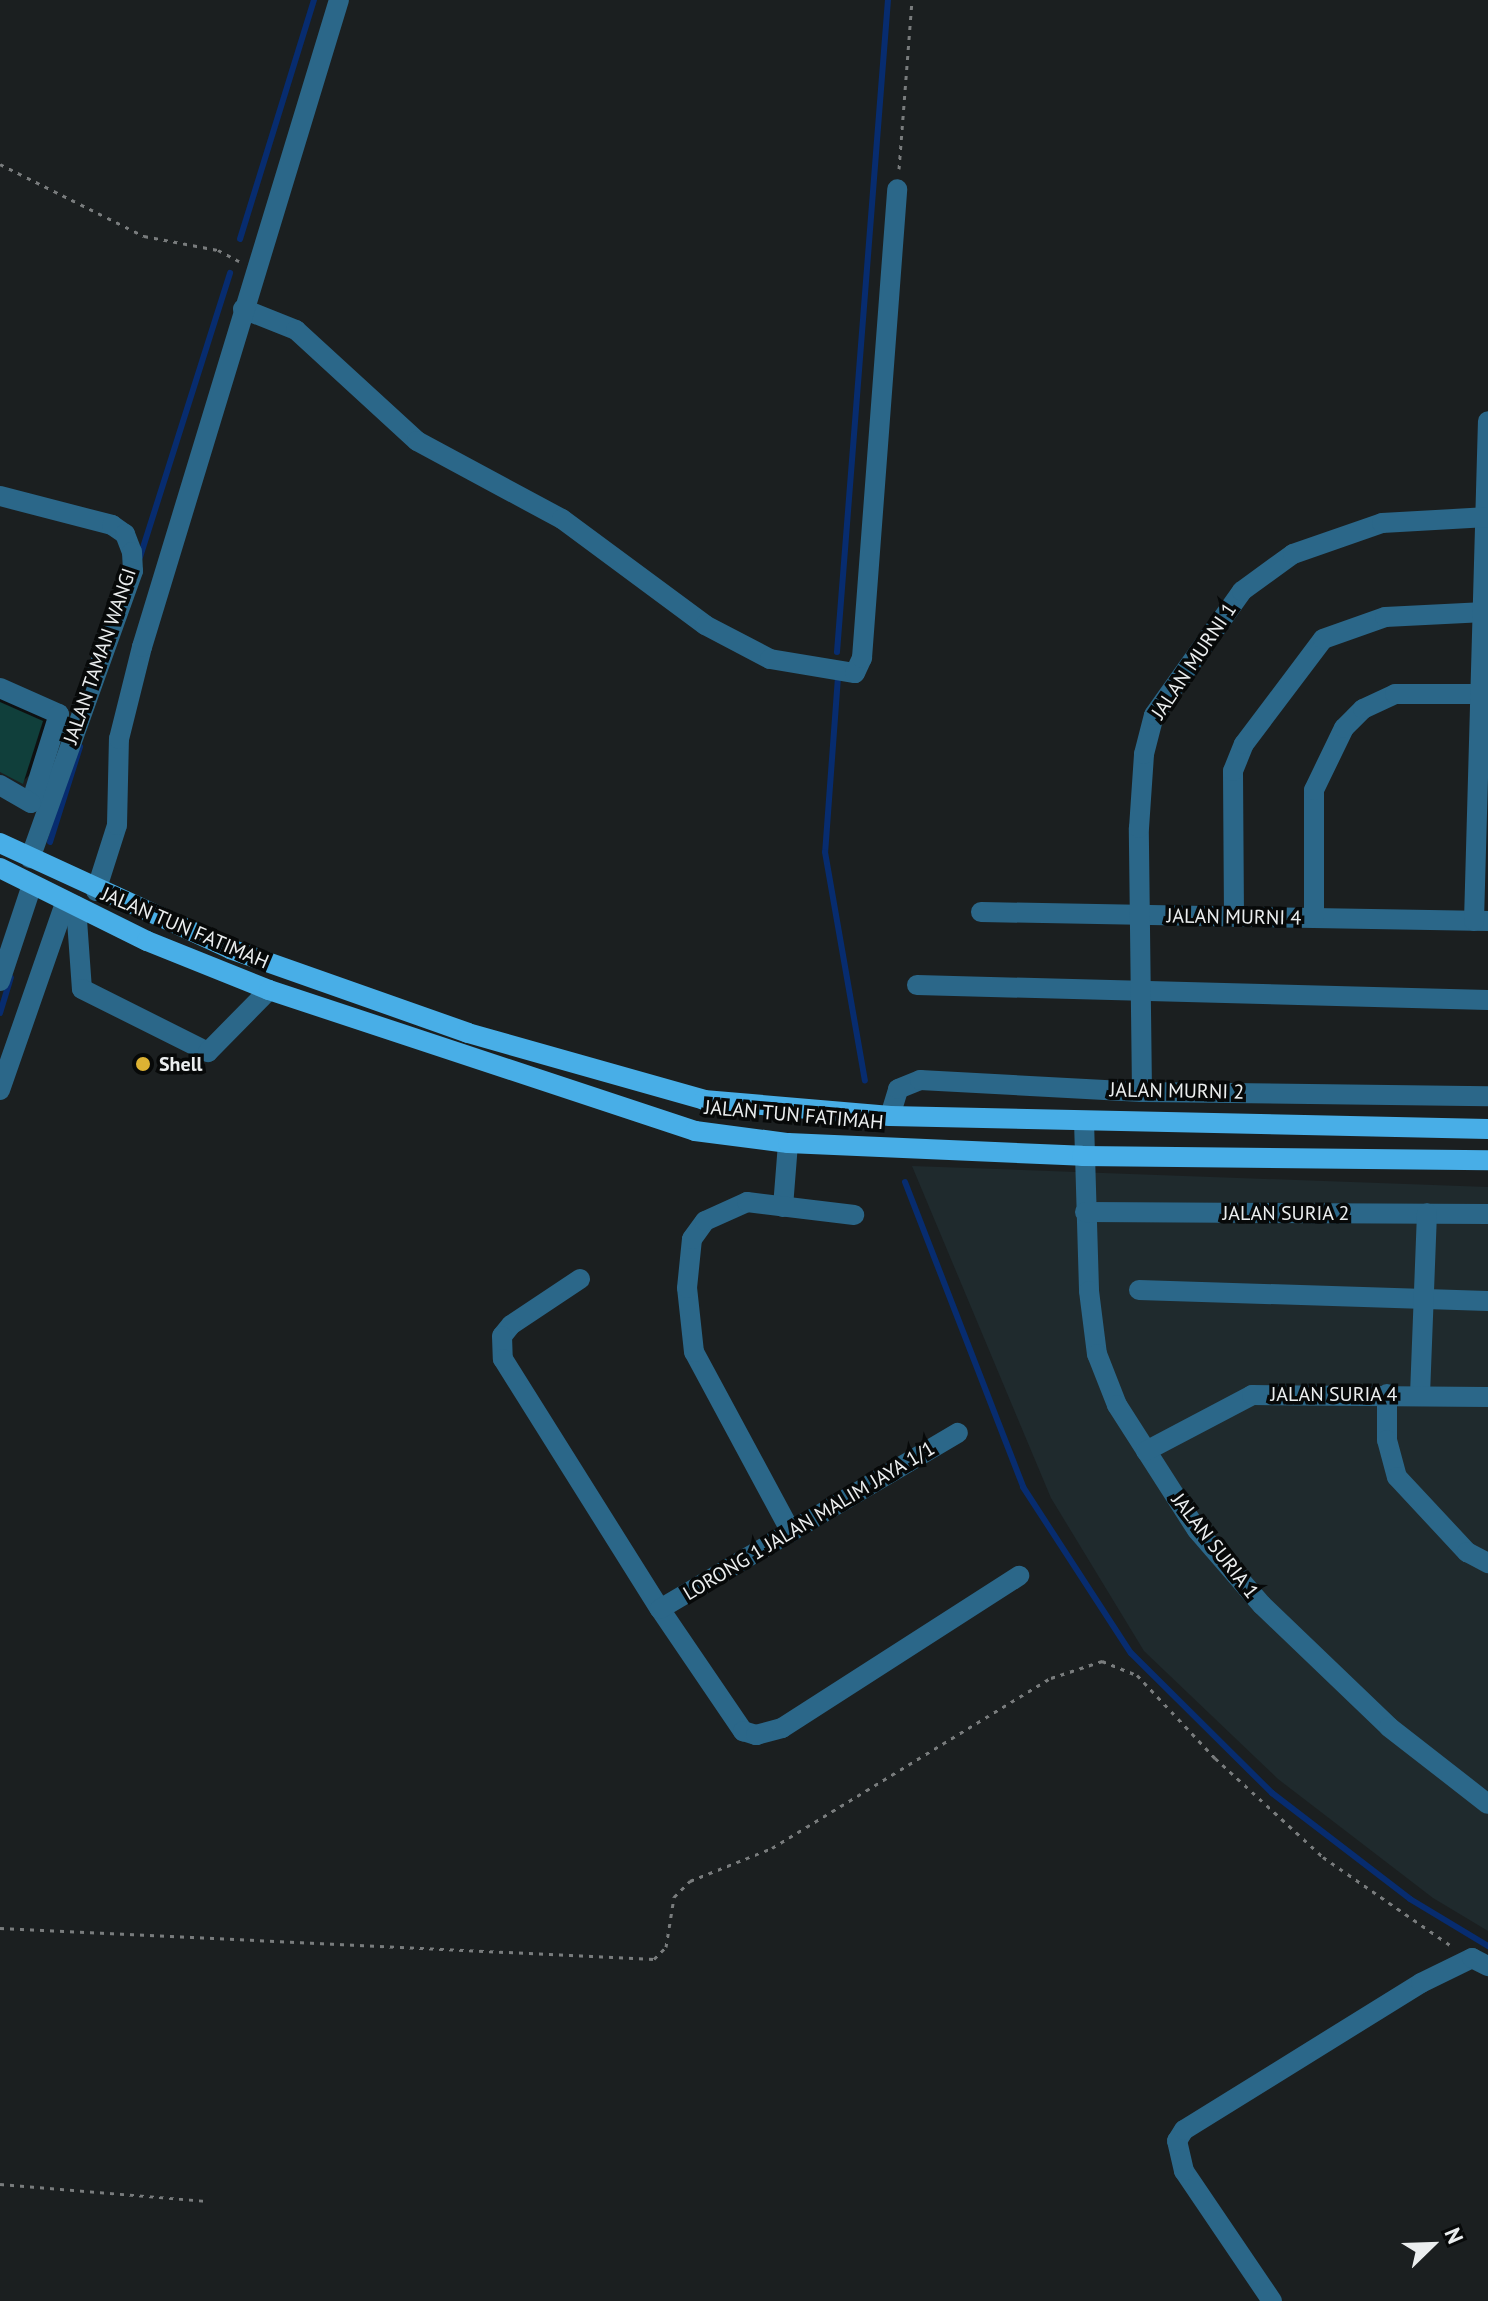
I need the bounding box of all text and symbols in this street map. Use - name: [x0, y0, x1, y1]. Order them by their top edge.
- street label: JALAN TAMAN WANGI: [58, 564, 142, 748]
- street label: JALAN MURNI 1: [1146, 598, 1242, 724]
- street label: JALAN TUN FATIMAH: [97, 882, 273, 974]
- street label: JALAN MURNI 4: [1166, 904, 1302, 930]
- place label: Shell: [159, 1052, 202, 1076]
- marker: Shell: [134, 1055, 152, 1073]
- street label: JALAN MURNI 2: [1109, 1078, 1245, 1104]
- street label: JALAN TUN FATIMAH: [703, 1095, 885, 1135]
- street label: JALAN SURIA 2: [1222, 1201, 1350, 1225]
- street label: JALAN SURIA 4: [1270, 1382, 1398, 1406]
- street label: LORONG 1 JALAN MALIM JAYA 1/1: [679, 1436, 939, 1606]
- street label: JALAN SURIA 1: [1166, 1488, 1264, 1604]
- north arrow: [1392, 2205, 1472, 2285]
- text: N: [1438, 2223, 1470, 2248]

